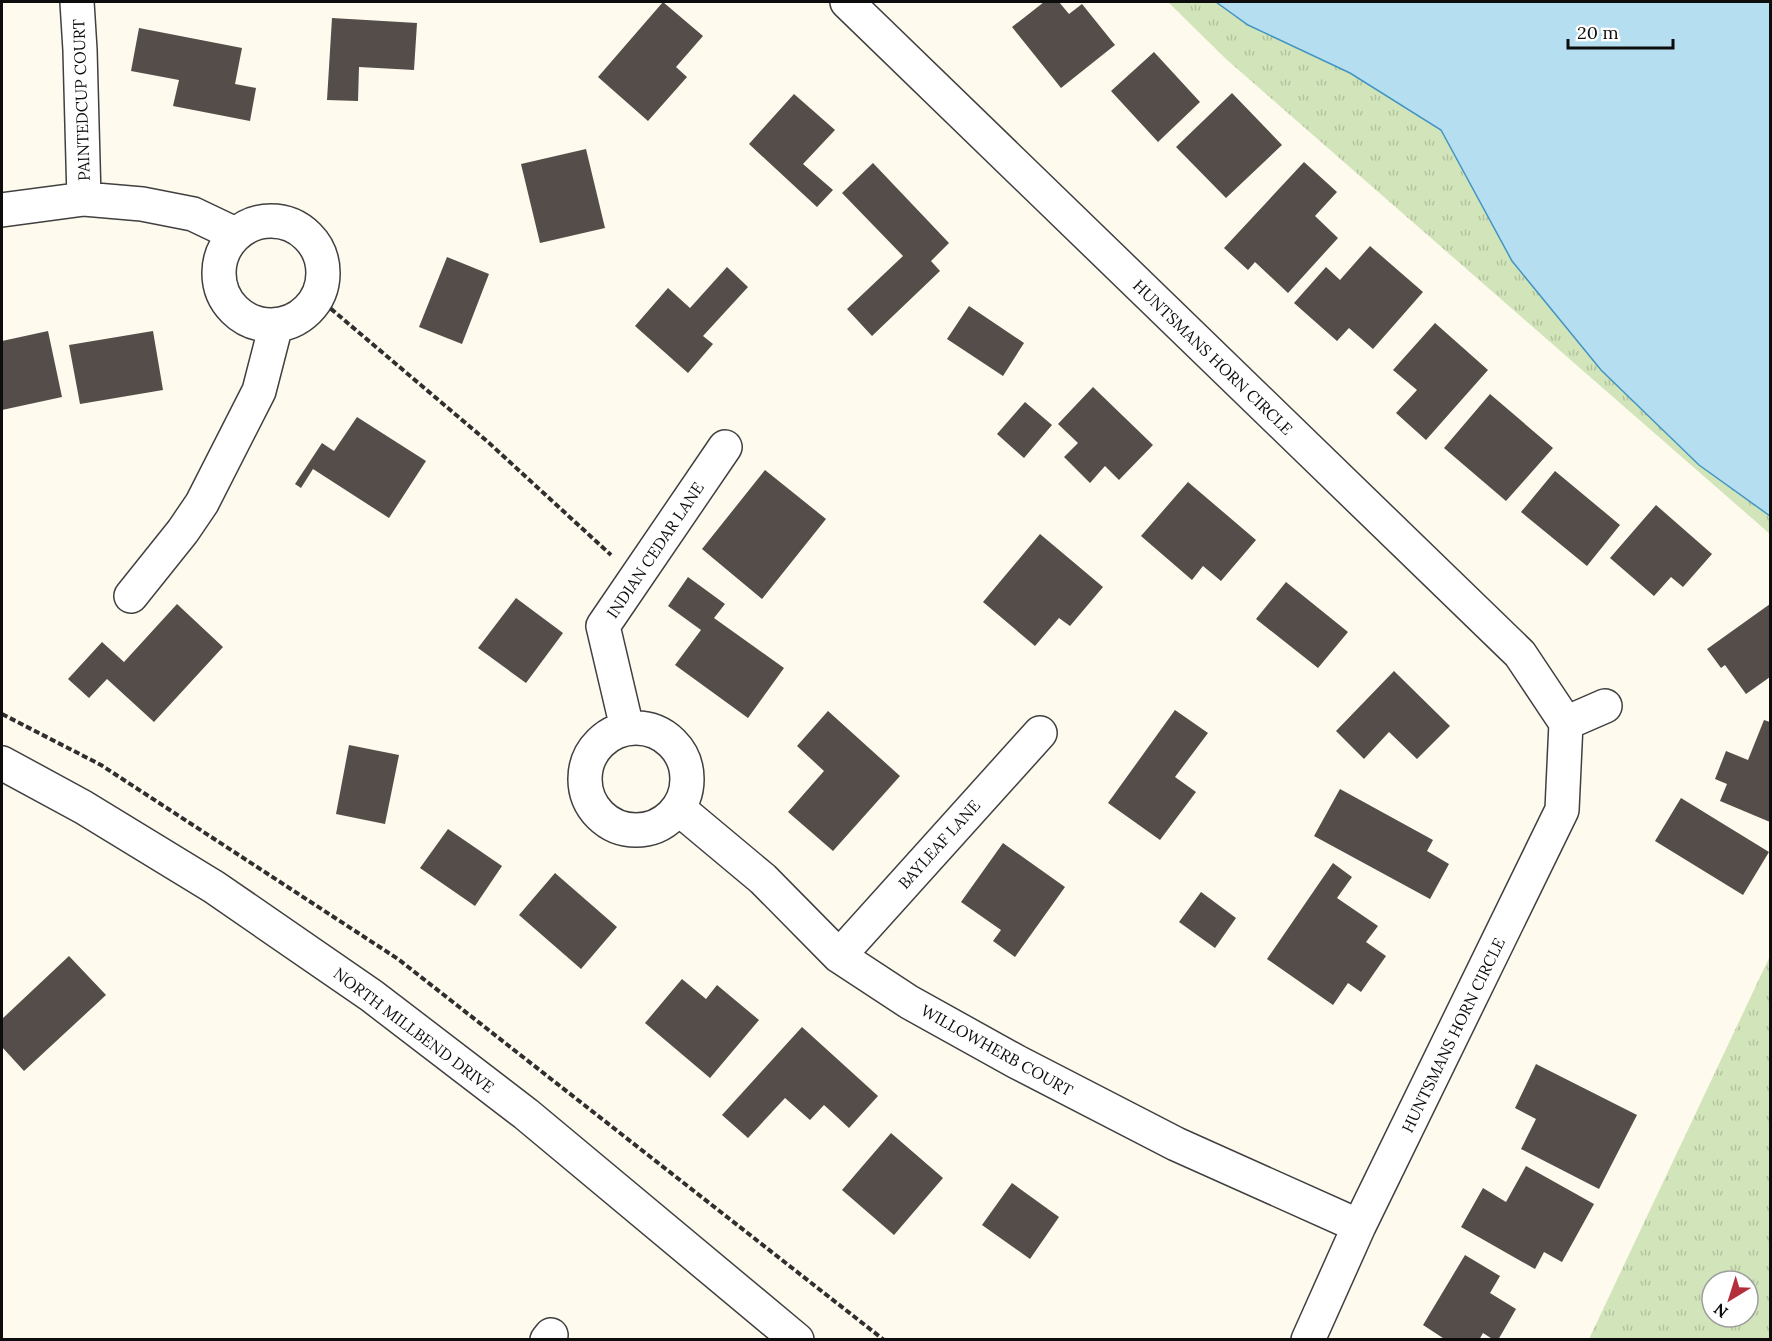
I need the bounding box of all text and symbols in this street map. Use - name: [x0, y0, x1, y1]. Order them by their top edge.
- scale bar: [1568, 12, 1673, 50]
- street label: PAINTEDCUP COURT: [68, 19, 94, 181]
- text: 20 m: [1577, 21, 1619, 44]
- street label: HUNTSMANS HORN CIRCLE: [1129, 275, 1297, 439]
- street label: INDIAN CEDAR LANE: [602, 478, 708, 622]
- street label: BAYLEAF LANE: [894, 795, 984, 893]
- street label: HUNTSMANS HORN CIRCLE: [1397, 934, 1509, 1136]
- street label: NORTH MILLBEND DRIVE: [330, 963, 498, 1097]
- street label: WILLOWHERB COURT: [918, 1000, 1076, 1100]
- north arrow: [1700, 1269, 1760, 1329]
- text: N: [1710, 1299, 1732, 1323]

